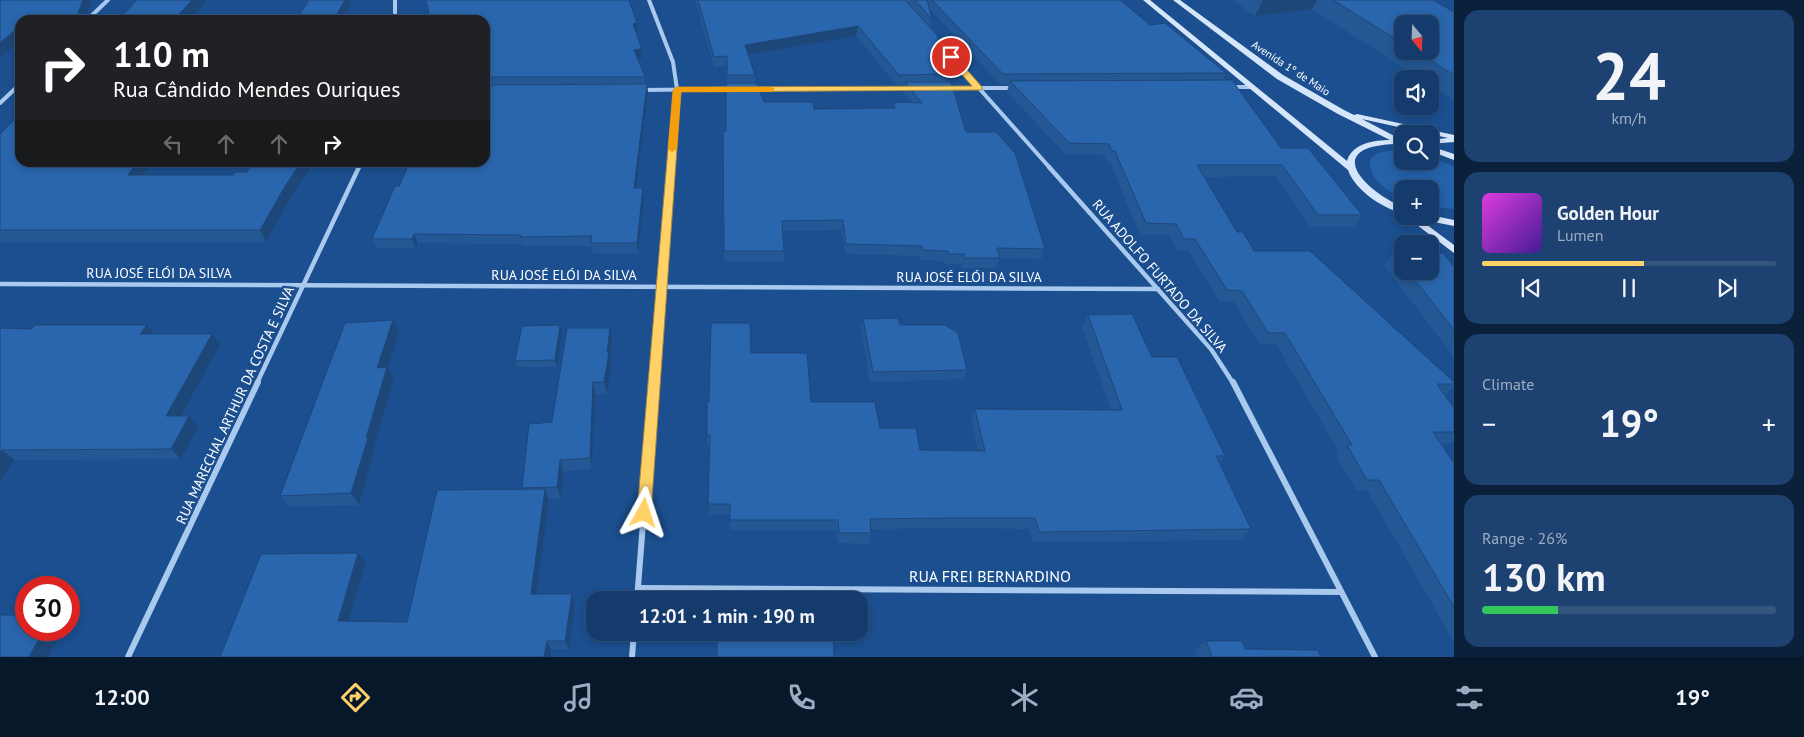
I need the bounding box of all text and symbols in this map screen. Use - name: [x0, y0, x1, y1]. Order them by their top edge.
- north arrow: [1394, 15, 1439, 60]
- map controls: [1394, 15, 1439, 280]
- text: 110 m: [113, 31, 210, 77]
- text: 24: [1592, 33, 1666, 117]
- icon: right: [30, 35, 95, 100]
- pin: [930, 36, 972, 78]
- street label: Avenida 1º de Maio: [1249, 37, 1333, 99]
- icon: arrive: [937, 43, 965, 71]
- button: sound: [1394, 70, 1439, 115]
- text: Rua Cândido Mendes Ouriques: [113, 75, 400, 103]
- text: km/h: [1611, 108, 1647, 128]
- button: search: [1394, 125, 1439, 170]
- icon: left: [159, 130, 187, 158]
- icon: ahead: [212, 130, 240, 158]
- icon: ahead: [265, 130, 293, 158]
- icon: right: [318, 130, 346, 158]
- button: +: [1394, 180, 1439, 225]
- street label: RUA ADOLFO FURTADO DA SILVA: [1088, 196, 1232, 357]
- text: Golden Hour: [1557, 201, 1659, 225]
- text: Lumen: [1557, 225, 1603, 245]
- button: −: [1394, 235, 1439, 280]
- street label: RUA JOSÉ ELÓI DA SILVA: [86, 264, 232, 282]
- street label: RUA JOSÉ ELÓI DA SILVA: [491, 266, 637, 284]
- street label: RUA JOSÉ ELÓI DA SILVA: [896, 268, 1042, 286]
- icon: previous: [1517, 274, 1545, 302]
- icon: pause: [1615, 274, 1643, 302]
- icon: next: [1713, 274, 1741, 302]
- street label: RUA MARECHAL ARTHUR DA COSTA E SILVA: [172, 282, 299, 527]
- text: Climate: [1482, 374, 1534, 394]
- text: 19°: [1599, 398, 1659, 447]
- text: −: [1482, 405, 1496, 442]
- text: +: [1762, 405, 1776, 442]
- position arrow: [617, 486, 669, 538]
- text: Range · 26%: [1482, 528, 1567, 548]
- text: 130 km: [1482, 552, 1606, 601]
- street label: RUA FREI BERNARDINO: [909, 566, 1071, 586]
- speed limit sign: 30: [15, 576, 80, 641]
- text: 12:01 · 1 min · 190 m: [639, 604, 815, 628]
- icon: directions: [338, 680, 373, 715]
- icon: music: [561, 680, 596, 715]
- icon: phone: [784, 680, 819, 715]
- icon: climate: [1007, 680, 1042, 715]
- icon: car: [1229, 680, 1264, 715]
- icon: filters: [1452, 680, 1487, 715]
- text: 12:00: [94, 683, 150, 711]
- text: 19°: [1675, 683, 1710, 711]

